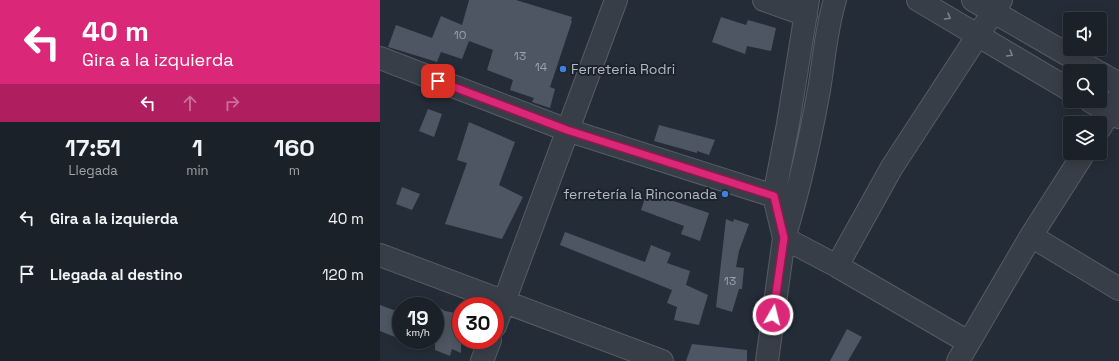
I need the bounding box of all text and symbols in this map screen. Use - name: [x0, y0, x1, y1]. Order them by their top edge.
- map controls: [1063, 12, 1107, 160]
- button: sound: [1063, 12, 1107, 56]
- text: 40 m: [82, 13, 149, 49]
- one-way arrow: [943, 13, 951, 20]
- icon: left: [16, 16, 68, 68]
- house number: 10: [454, 27, 466, 43]
- text: Gira a la izquierda: [82, 48, 234, 71]
- house number: 13: [514, 48, 526, 64]
- one-way arrow: [1006, 50, 1013, 57]
- house number: 14: [535, 59, 548, 75]
- place label: Ferreteria Rodri: [571, 60, 675, 78]
- pin: [421, 64, 455, 98]
- marker: Ferreteria Rodri: [558, 64, 568, 74]
- button: search: [1063, 64, 1107, 108]
- icon: arrive: [427, 70, 449, 92]
- icon: left: [137, 92, 159, 114]
- icon: ahead: [179, 92, 201, 114]
- icon: right: [221, 92, 243, 114]
- button: layers: [1063, 116, 1107, 160]
- text: 17:51: [65, 132, 121, 163]
- text: 1: [192, 132, 203, 163]
- text: 160: [274, 132, 315, 163]
- text: Llegada: [68, 162, 118, 179]
- text: min: [186, 162, 209, 179]
- text: m: [289, 162, 300, 179]
- place label: ferretería la Rinconada: [563, 185, 717, 203]
- marker: ferretería la Rinconada: [720, 189, 730, 199]
- icon: left: [16, 207, 38, 229]
- text: Gira a la izquierda: [50, 209, 178, 228]
- text: 40 m: [328, 209, 364, 228]
- icon: arrive: [16, 263, 38, 285]
- text: Llegada al destino: [50, 265, 183, 284]
- text: 120 m: [322, 265, 364, 284]
- house number: 13: [724, 273, 736, 289]
- position arrow: [752, 294, 794, 336]
- speed limit sign: 30: [452, 297, 504, 349]
- text: 19: [407, 305, 429, 331]
- text: km/h: [406, 326, 430, 339]

